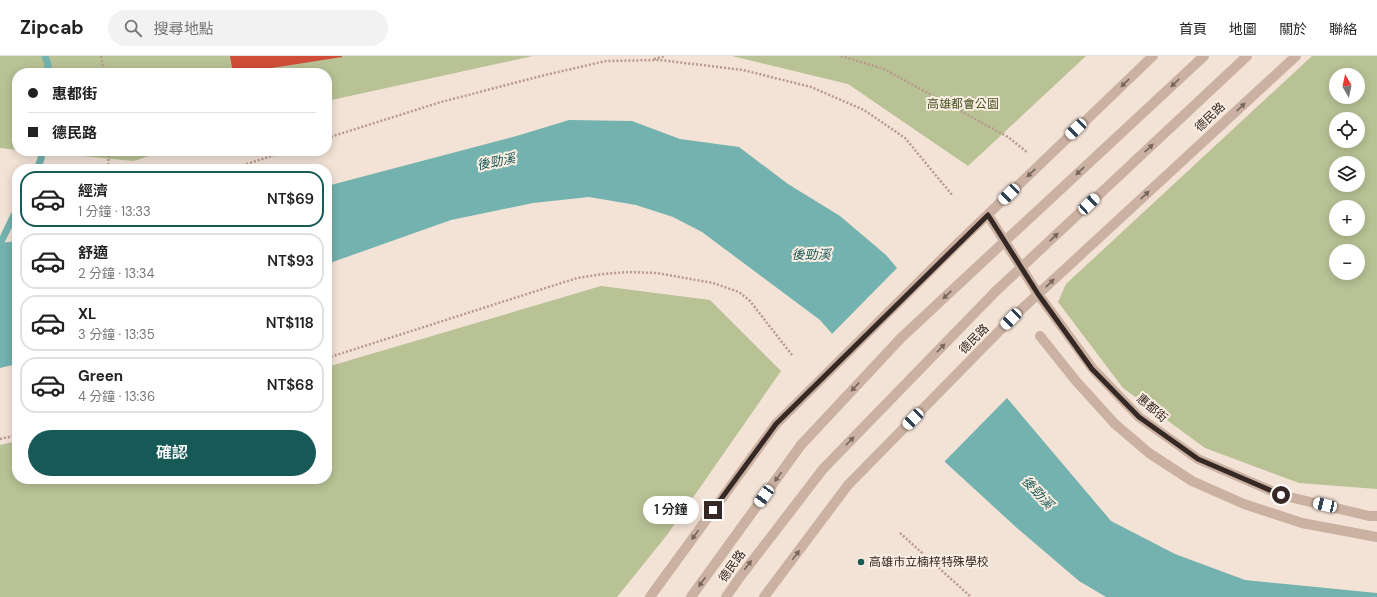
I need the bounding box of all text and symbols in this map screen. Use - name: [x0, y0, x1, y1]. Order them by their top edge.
- search box: [108, 10, 388, 46]
- text: Zipcab: [20, 15, 84, 40]
- icon: search: [122, 17, 144, 39]
- text: 搜尋地點: [154, 19, 214, 39]
- text: 首頁: [1179, 20, 1207, 38]
- text: 地圖: [1229, 20, 1257, 38]
- text: 關於: [1279, 20, 1307, 38]
- text: 聯絡: [1329, 20, 1357, 38]
- north arrow: [1329, 68, 1365, 104]
- map controls: [1329, 68, 1365, 280]
- one-way arrow: [1120, 78, 1130, 88]
- one-way arrow: [1170, 78, 1180, 87]
- text: 惠都街: [52, 84, 97, 104]
- park label: 高雄都會公園: [927, 96, 999, 112]
- street label: 德民路: [1191, 99, 1229, 135]
- one-way arrow: [1236, 102, 1246, 111]
- button: locate: [1329, 112, 1365, 148]
- car: [1063, 116, 1089, 142]
- text: 德民路: [52, 123, 97, 143]
- one-way arrow: [1144, 143, 1154, 152]
- water label: 後勁溪: [475, 149, 519, 174]
- button: layers: [1329, 156, 1365, 192]
- one-way arrow: [1075, 166, 1085, 176]
- one-way arrow: [1026, 168, 1036, 178]
- icon: car: [30, 181, 66, 217]
- text: 經濟: [78, 181, 108, 201]
- car: [996, 181, 1022, 207]
- text: NT$69: [267, 189, 314, 209]
- car: [1076, 191, 1102, 217]
- one-way arrow: [1141, 191, 1150, 200]
- button: +: [1329, 200, 1365, 236]
- text: 1 分鐘 · 13:33: [78, 203, 151, 220]
- one-way arrow: [1049, 232, 1059, 241]
- icon: car: [30, 243, 66, 279]
- text: 舒適: [78, 243, 108, 263]
- button: −: [1329, 244, 1365, 280]
- water label: 後勁溪: [791, 246, 832, 263]
- text: NT$93: [267, 251, 314, 271]
- text: 2 分鐘 · 13:34: [78, 265, 154, 282]
- one-way arrow: [1045, 279, 1055, 288]
- one-way arrow: [942, 290, 952, 300]
- text: XL: [78, 304, 96, 324]
- icon: car: [30, 305, 66, 341]
- car: [998, 306, 1024, 332]
- text: NT$118: [266, 313, 314, 333]
- street label: 德民路: [956, 321, 992, 357]
- text: 3 分鐘 · 13:35: [78, 326, 155, 343]
- one-way arrow: [936, 343, 945, 353]
- text: Green: [78, 366, 123, 386]
- icon: car: [30, 367, 66, 403]
- text: NT$68: [267, 375, 314, 395]
- one-way arrow: [851, 381, 860, 392]
- text: 4 分鐘 · 13:36: [78, 388, 155, 405]
- street label: 惠都街: [1133, 390, 1171, 426]
- car: [900, 406, 926, 432]
- button: 確認: [28, 430, 316, 476]
- one-way arrow: [845, 436, 855, 446]
- one-way arrow: [774, 471, 782, 482]
- water label: 後勁溪: [1018, 472, 1059, 514]
- car: [752, 483, 776, 509]
- route start: [1272, 486, 1290, 504]
- callout: 1 分鐘: [643, 496, 699, 524]
- car: [1312, 496, 1338, 514]
- text: 1 分鐘: [654, 501, 688, 518]
- route end: [704, 501, 722, 519]
- one-way arrow: [691, 530, 699, 540]
- street label: 德民路: [715, 547, 749, 585]
- one-way arrow: [792, 549, 800, 560]
- place label: 高雄市立楠梓特殊學校: [869, 554, 989, 570]
- marker: 高雄市立楠梓特殊學校: [856, 557, 866, 567]
- one-way arrow: [744, 560, 753, 571]
- one-way arrow: [698, 577, 706, 587]

